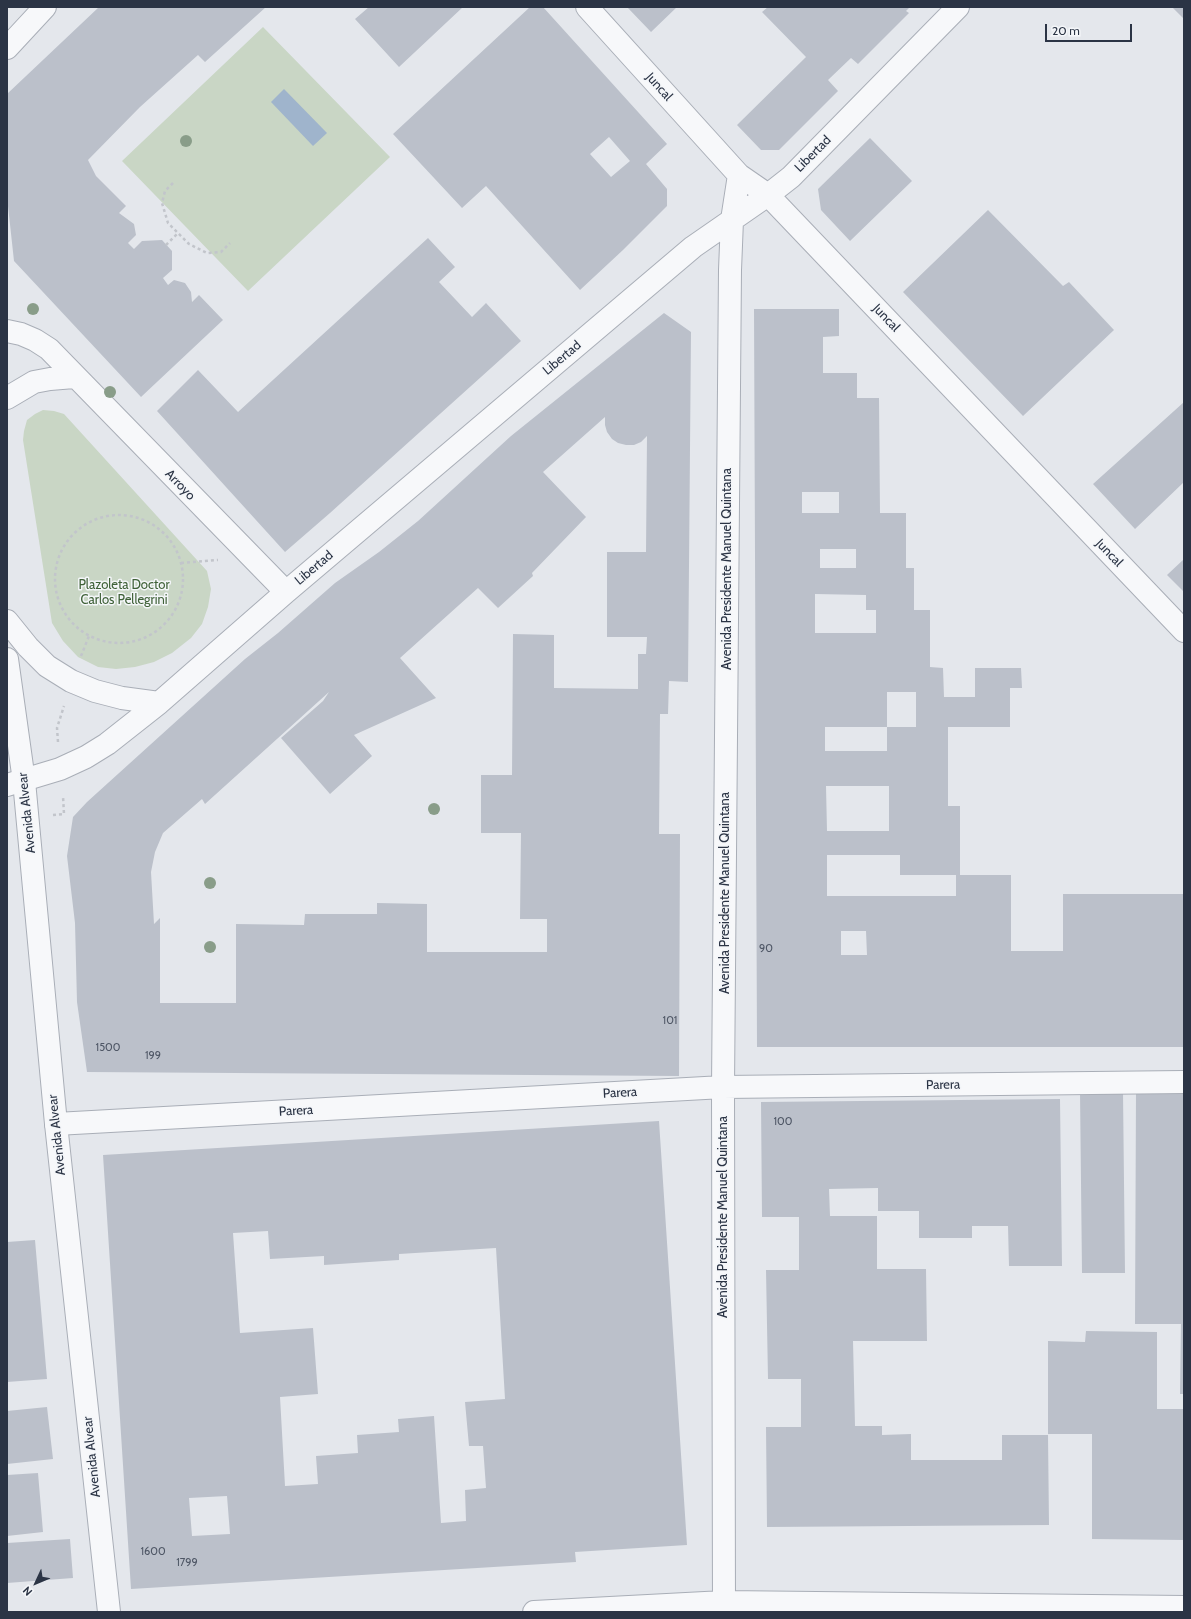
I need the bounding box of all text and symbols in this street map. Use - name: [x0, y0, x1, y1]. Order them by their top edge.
- scale bar: [1047, 16, 1134, 42]
- text: 20 m: [1052, 23, 1080, 38]
- street label: Juncal: [642, 70, 676, 104]
- street label: Libertad: [792, 133, 834, 175]
- street label: Juncal: [869, 301, 903, 335]
- street label: Libertad: [540, 338, 584, 378]
- street label: Arroyo: [162, 466, 198, 504]
- street label: Avenida Presidente Manuel Quintana: [719, 468, 735, 670]
- street label: Juncal: [1092, 536, 1126, 570]
- street label: Libertad: [292, 548, 336, 588]
- park label: Plazoleta Doctor Carlos Pellegrini: [78, 577, 170, 608]
- street label: Avenida Alvear: [15, 772, 39, 854]
- street label: Avenida Presidente Manuel Quintana: [717, 792, 733, 994]
- house number: 90: [759, 942, 773, 956]
- house number: 101: [663, 1014, 677, 1028]
- house number: 1500: [96, 1041, 120, 1055]
- house number: 199: [145, 1049, 161, 1063]
- street label: Parera: [926, 1077, 960, 1093]
- street label: Parera: [602, 1084, 638, 1102]
- street label: Avenida Alvear: [45, 1094, 69, 1176]
- street label: Parera: [278, 1102, 314, 1120]
- house number: 100: [774, 1115, 792, 1129]
- street label: Avenida Presidente Manuel Quintana: [715, 1116, 731, 1318]
- street label: Avenida Alvear: [80, 1416, 104, 1498]
- house number: 1600: [140, 1545, 166, 1559]
- house number: 1799: [176, 1556, 198, 1570]
- north arrow: [16, 1563, 56, 1603]
- text: N: [20, 1584, 35, 1599]

